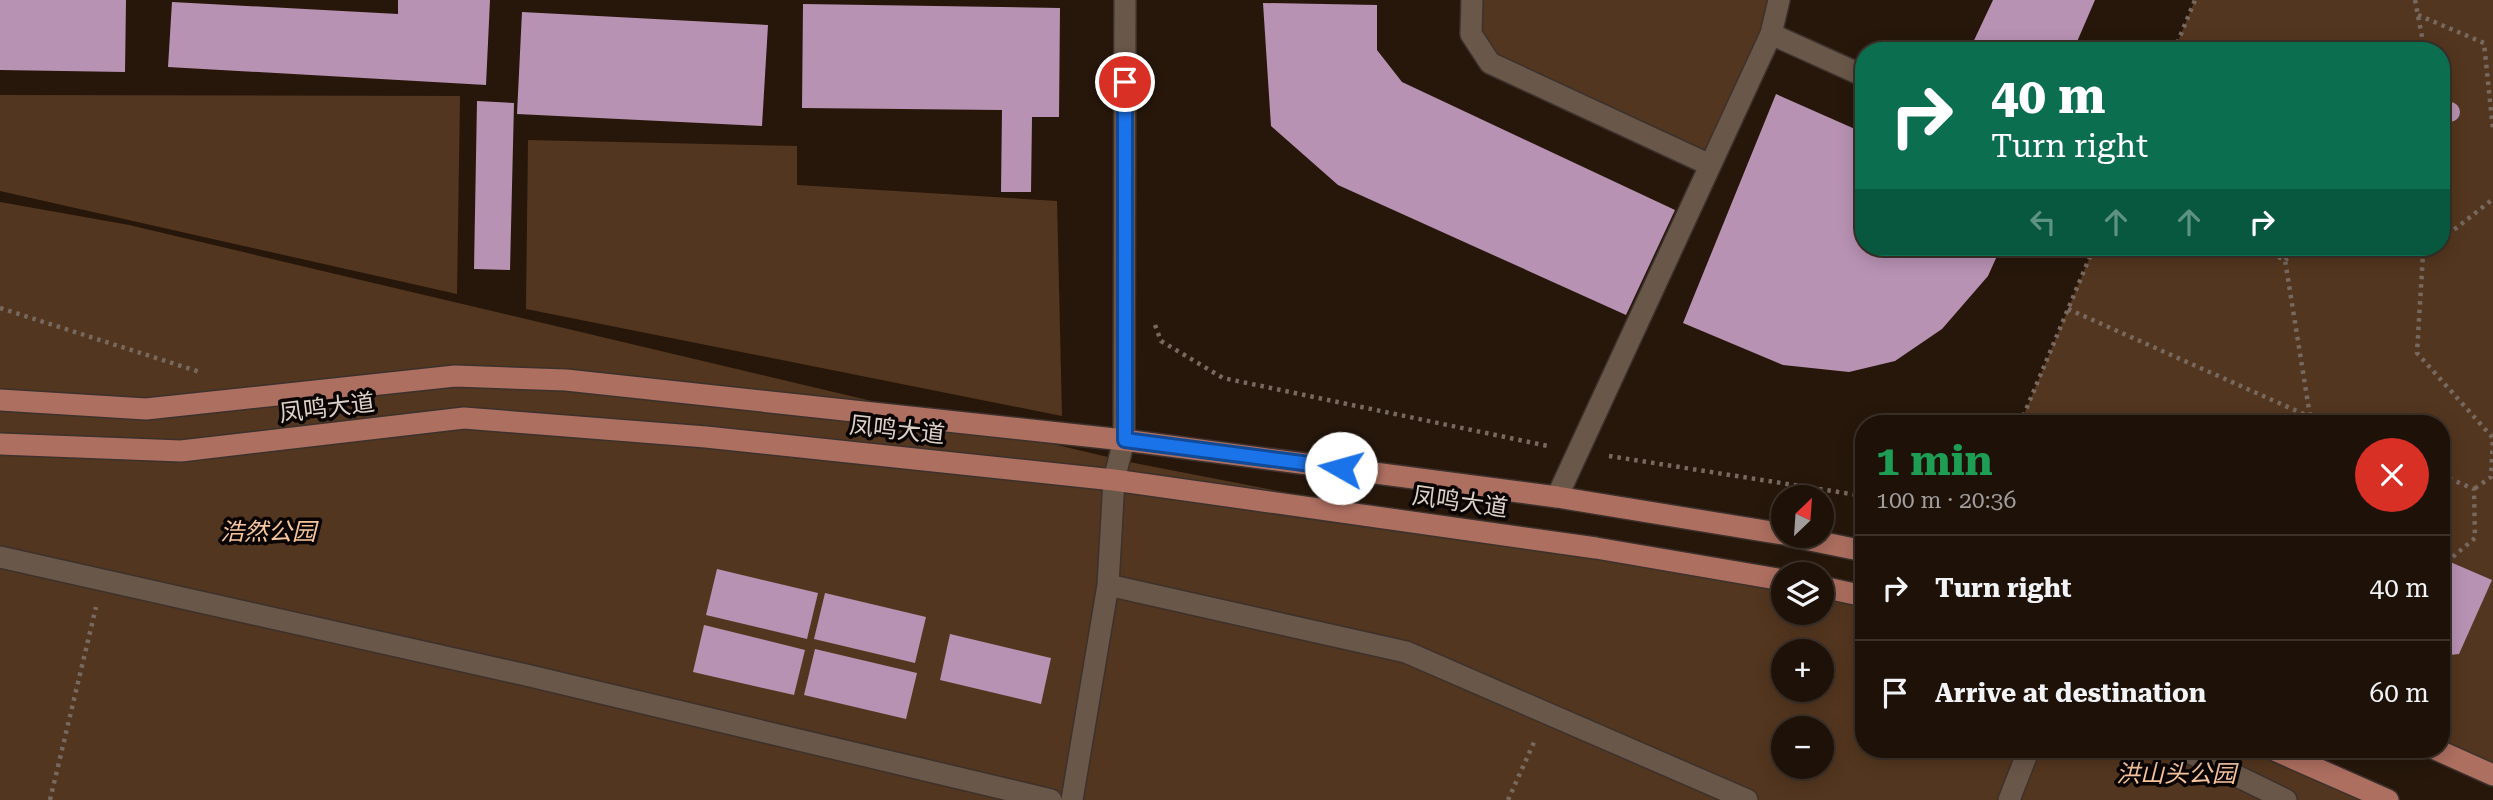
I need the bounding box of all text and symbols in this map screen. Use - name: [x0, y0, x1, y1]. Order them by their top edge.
- pin: [1095, 52, 1155, 112]
- icon: arrive: [1106, 63, 1144, 101]
- text: 40 m: [1991, 68, 2106, 125]
- icon: right: [1876, 70, 1967, 161]
- text: Turn right: [1991, 127, 2148, 165]
- icon: left: [2024, 203, 2062, 241]
- icon: ahead: [2097, 203, 2135, 241]
- icon: ahead: [2170, 203, 2208, 241]
- icon: right: [2243, 203, 2281, 241]
- street label: 凤鸣大道: [278, 388, 376, 428]
- street label: 凤鸣大道: [848, 411, 946, 449]
- position arrow: [1304, 431, 1378, 505]
- text: 1 min: [1876, 436, 1993, 485]
- button: close: [2355, 438, 2429, 512]
- street label: 凤鸣大道: [1411, 481, 1509, 523]
- north arrow: [1771, 485, 1834, 548]
- map controls: [1771, 485, 1834, 779]
- text: 100 m · 20:36: [1876, 487, 2016, 514]
- park label: 浩然公园: [220, 518, 319, 546]
- button: layers: [1771, 562, 1834, 625]
- icon: right: [1876, 569, 1914, 607]
- text: Turn right: [1935, 573, 2071, 603]
- text: 40 m: [2370, 573, 2429, 603]
- button: +: [1771, 639, 1834, 702]
- icon: arrive: [1876, 674, 1914, 712]
- text: Arrive at destination: [1935, 678, 2206, 708]
- text: 60 m: [2370, 678, 2429, 708]
- button: −: [1771, 716, 1834, 779]
- park label: 洪山头公园: [2116, 760, 2239, 788]

